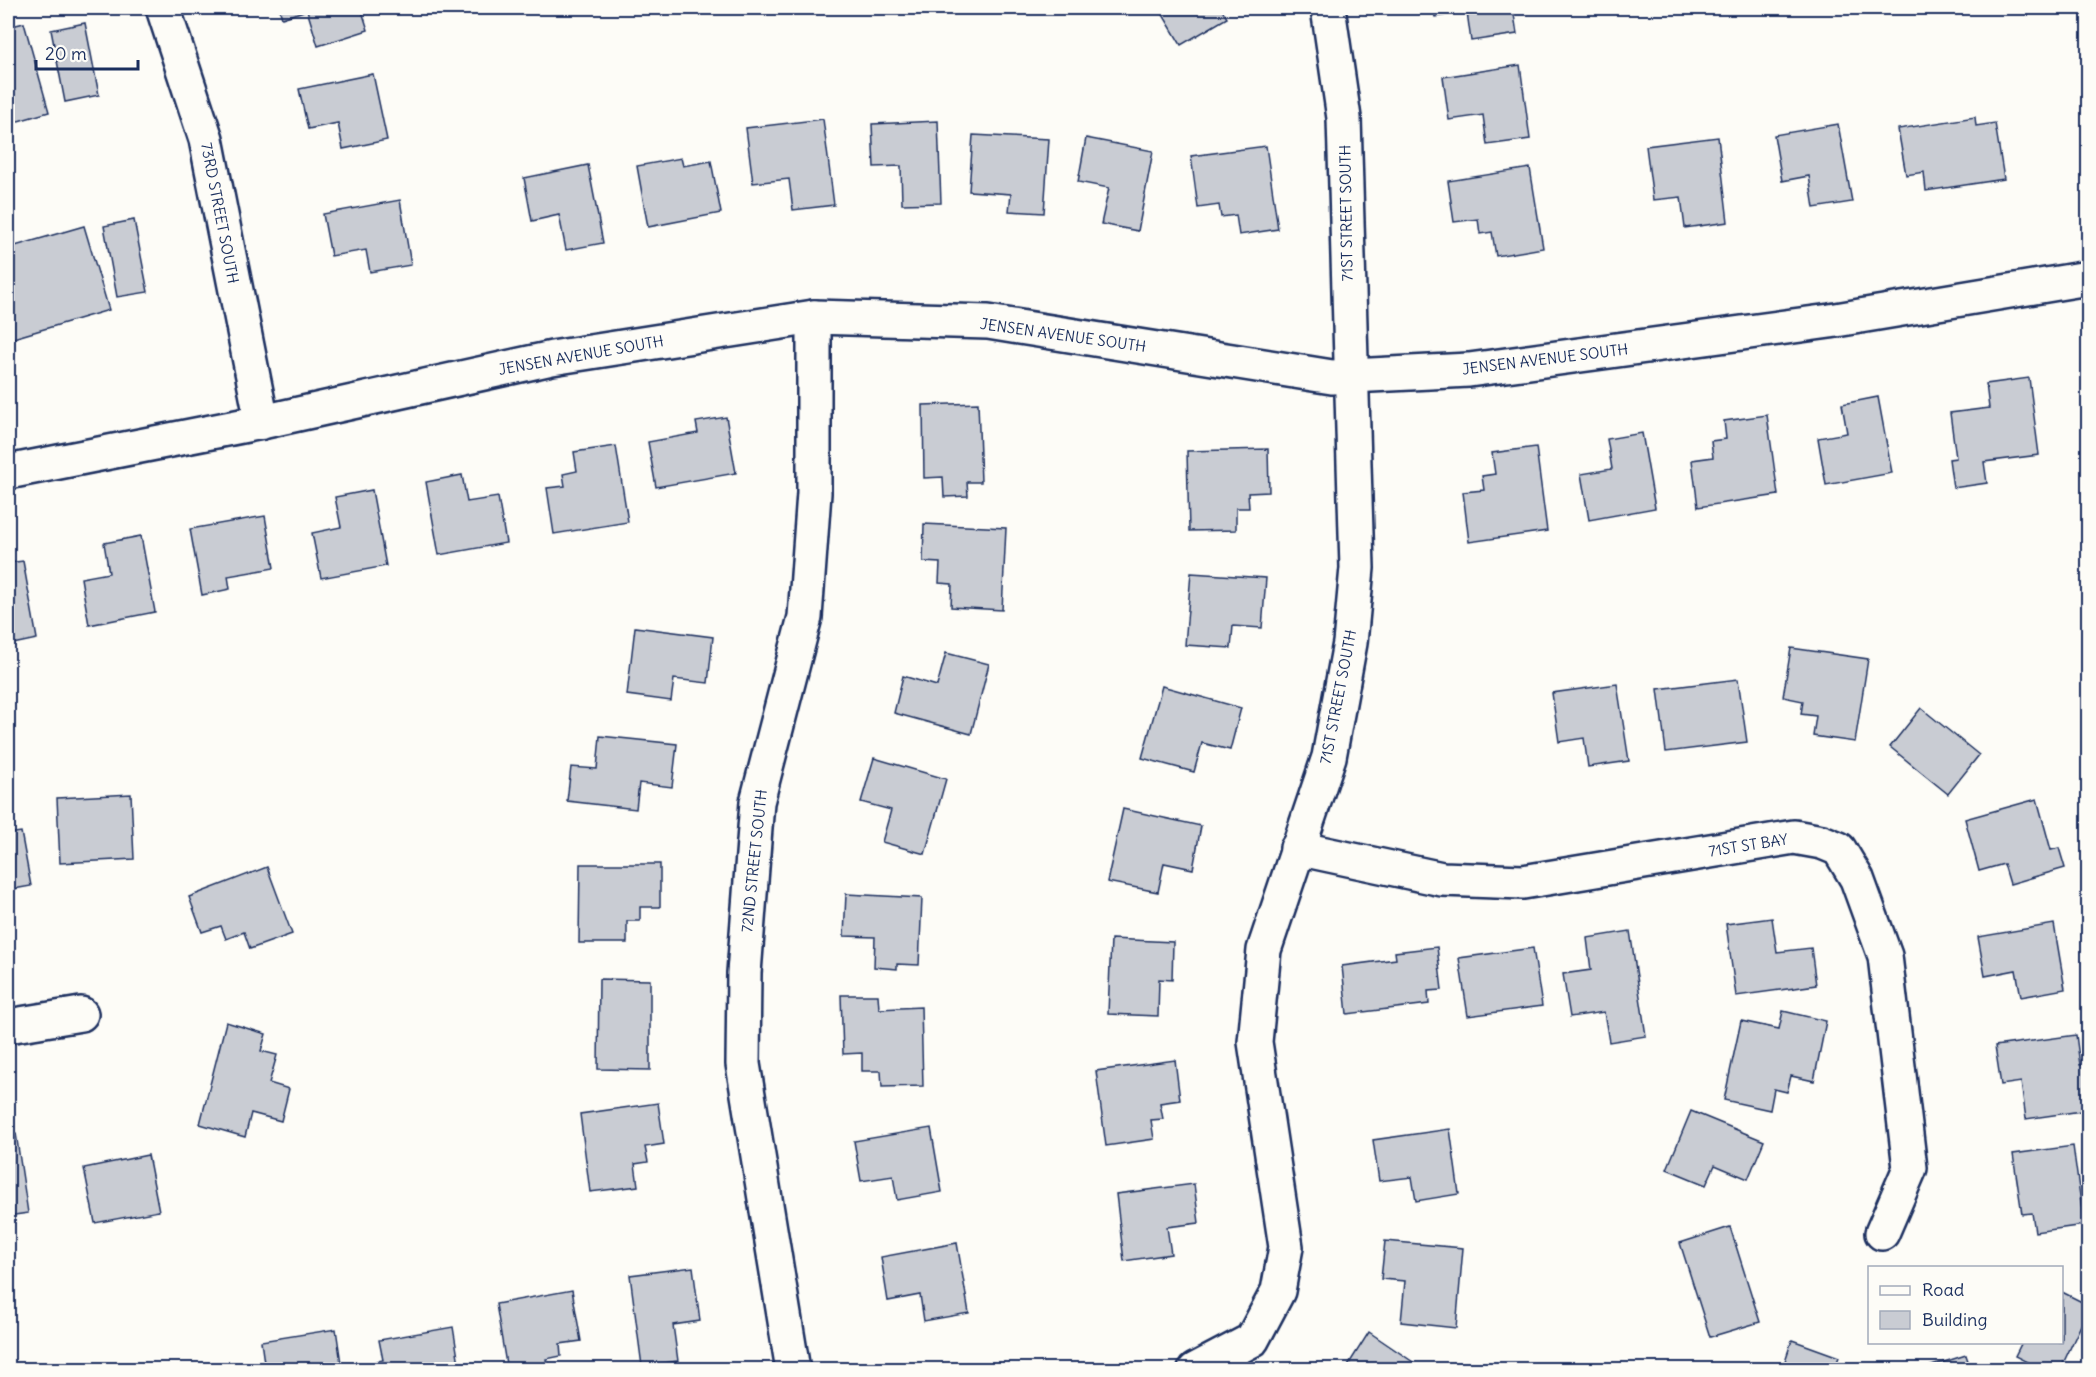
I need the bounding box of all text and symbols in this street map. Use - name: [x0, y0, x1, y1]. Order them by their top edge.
- scale bar: [36, 33, 138, 71]
- text: 20 m: [45, 42, 87, 65]
- street label: 73RD STREET SOUTH: [197, 141, 243, 285]
- street label: 71ST STREET SOUTH: [1335, 144, 1357, 281]
- street label: JENSEN AVENUE SOUTH: [979, 314, 1147, 356]
- street label: JENSEN AVENUE SOUTH: [497, 331, 665, 379]
- street label: JENSEN AVENUE SOUTH: [1461, 339, 1629, 379]
- street label: 71ST STREET SOUTH: [1316, 628, 1360, 766]
- street label: 72ND STREET SOUTH: [737, 788, 771, 933]
- street label: 71ST ST BAY: [1707, 829, 1790, 861]
- legend: [1868, 1266, 2063, 1344]
- text: Road: [1922, 1278, 1965, 1301]
- text: Building: [1922, 1308, 1987, 1331]

